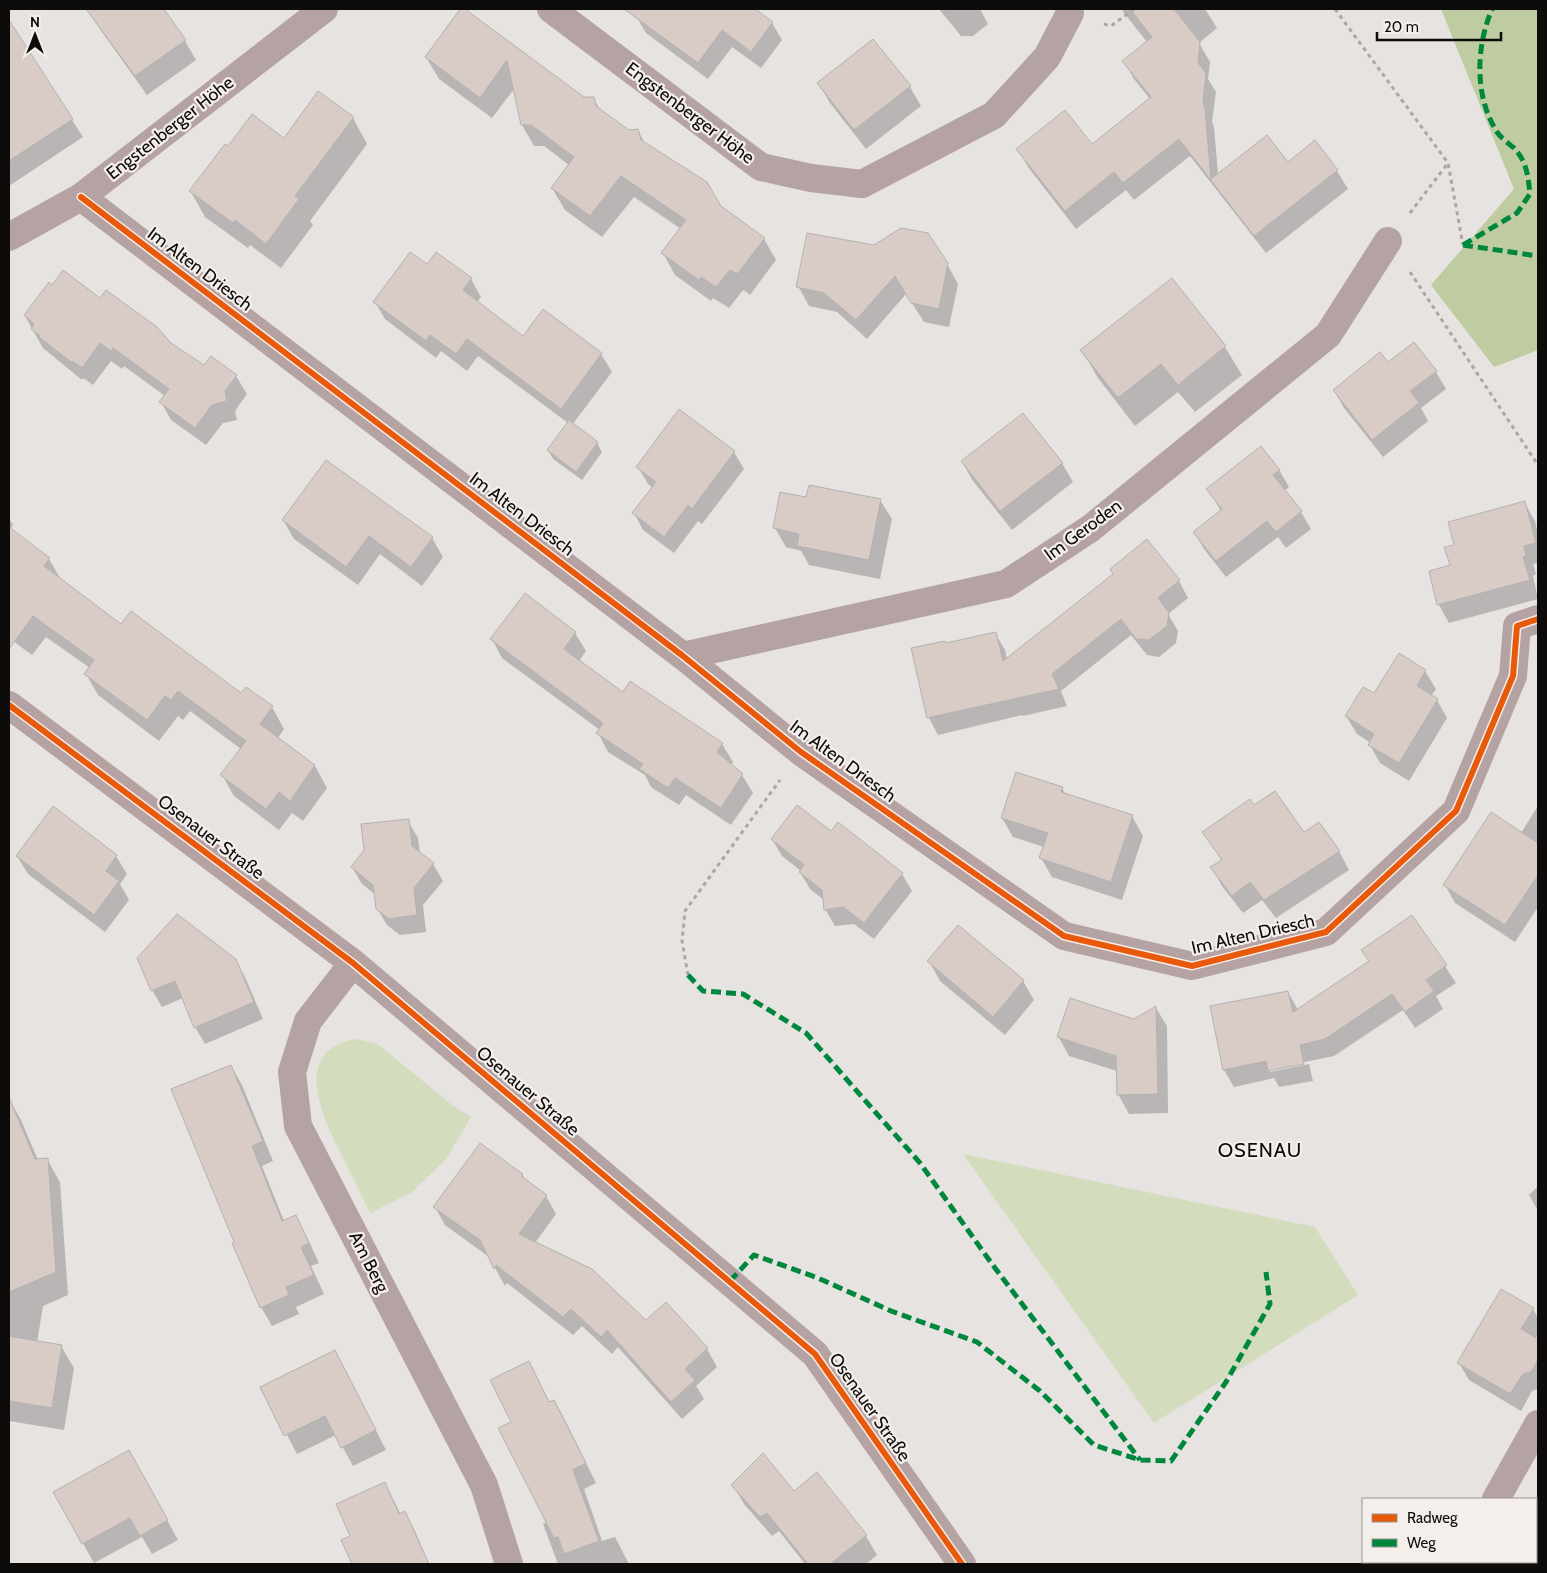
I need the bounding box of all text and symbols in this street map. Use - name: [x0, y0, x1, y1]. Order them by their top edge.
- north arrow: [10, 10, 60, 60]
- scale bar: [1377, 10, 1501, 42]
- text: N: [30, 13, 40, 31]
- text: 20 m: [1384, 18, 1419, 36]
- street label: Engstenberger Höhe: [621, 57, 759, 169]
- street label: Engstenberger Höhe: [102, 71, 238, 185]
- street label: Im Alten Driesch: [143, 222, 257, 316]
- street label: Im Alten Driesch: [465, 467, 579, 561]
- street label: Im Geroden: [1040, 495, 1126, 565]
- street label: Im Alten Driesch: [786, 715, 900, 807]
- street label: Osenauer Straße: [153, 790, 269, 884]
- street label: Im Alten Driesch: [1189, 909, 1317, 959]
- street label: Osenauer Straße: [472, 1042, 584, 1140]
- district label: OSENAU: [1218, 1138, 1302, 1162]
- street label: Am Berg: [344, 1228, 394, 1297]
- street label: Osenauer Straße: [824, 1348, 916, 1466]
- legend: [1362, 1498, 1537, 1563]
- text: Radweg: [1407, 1509, 1458, 1527]
- text: Weg: [1407, 1534, 1436, 1552]

